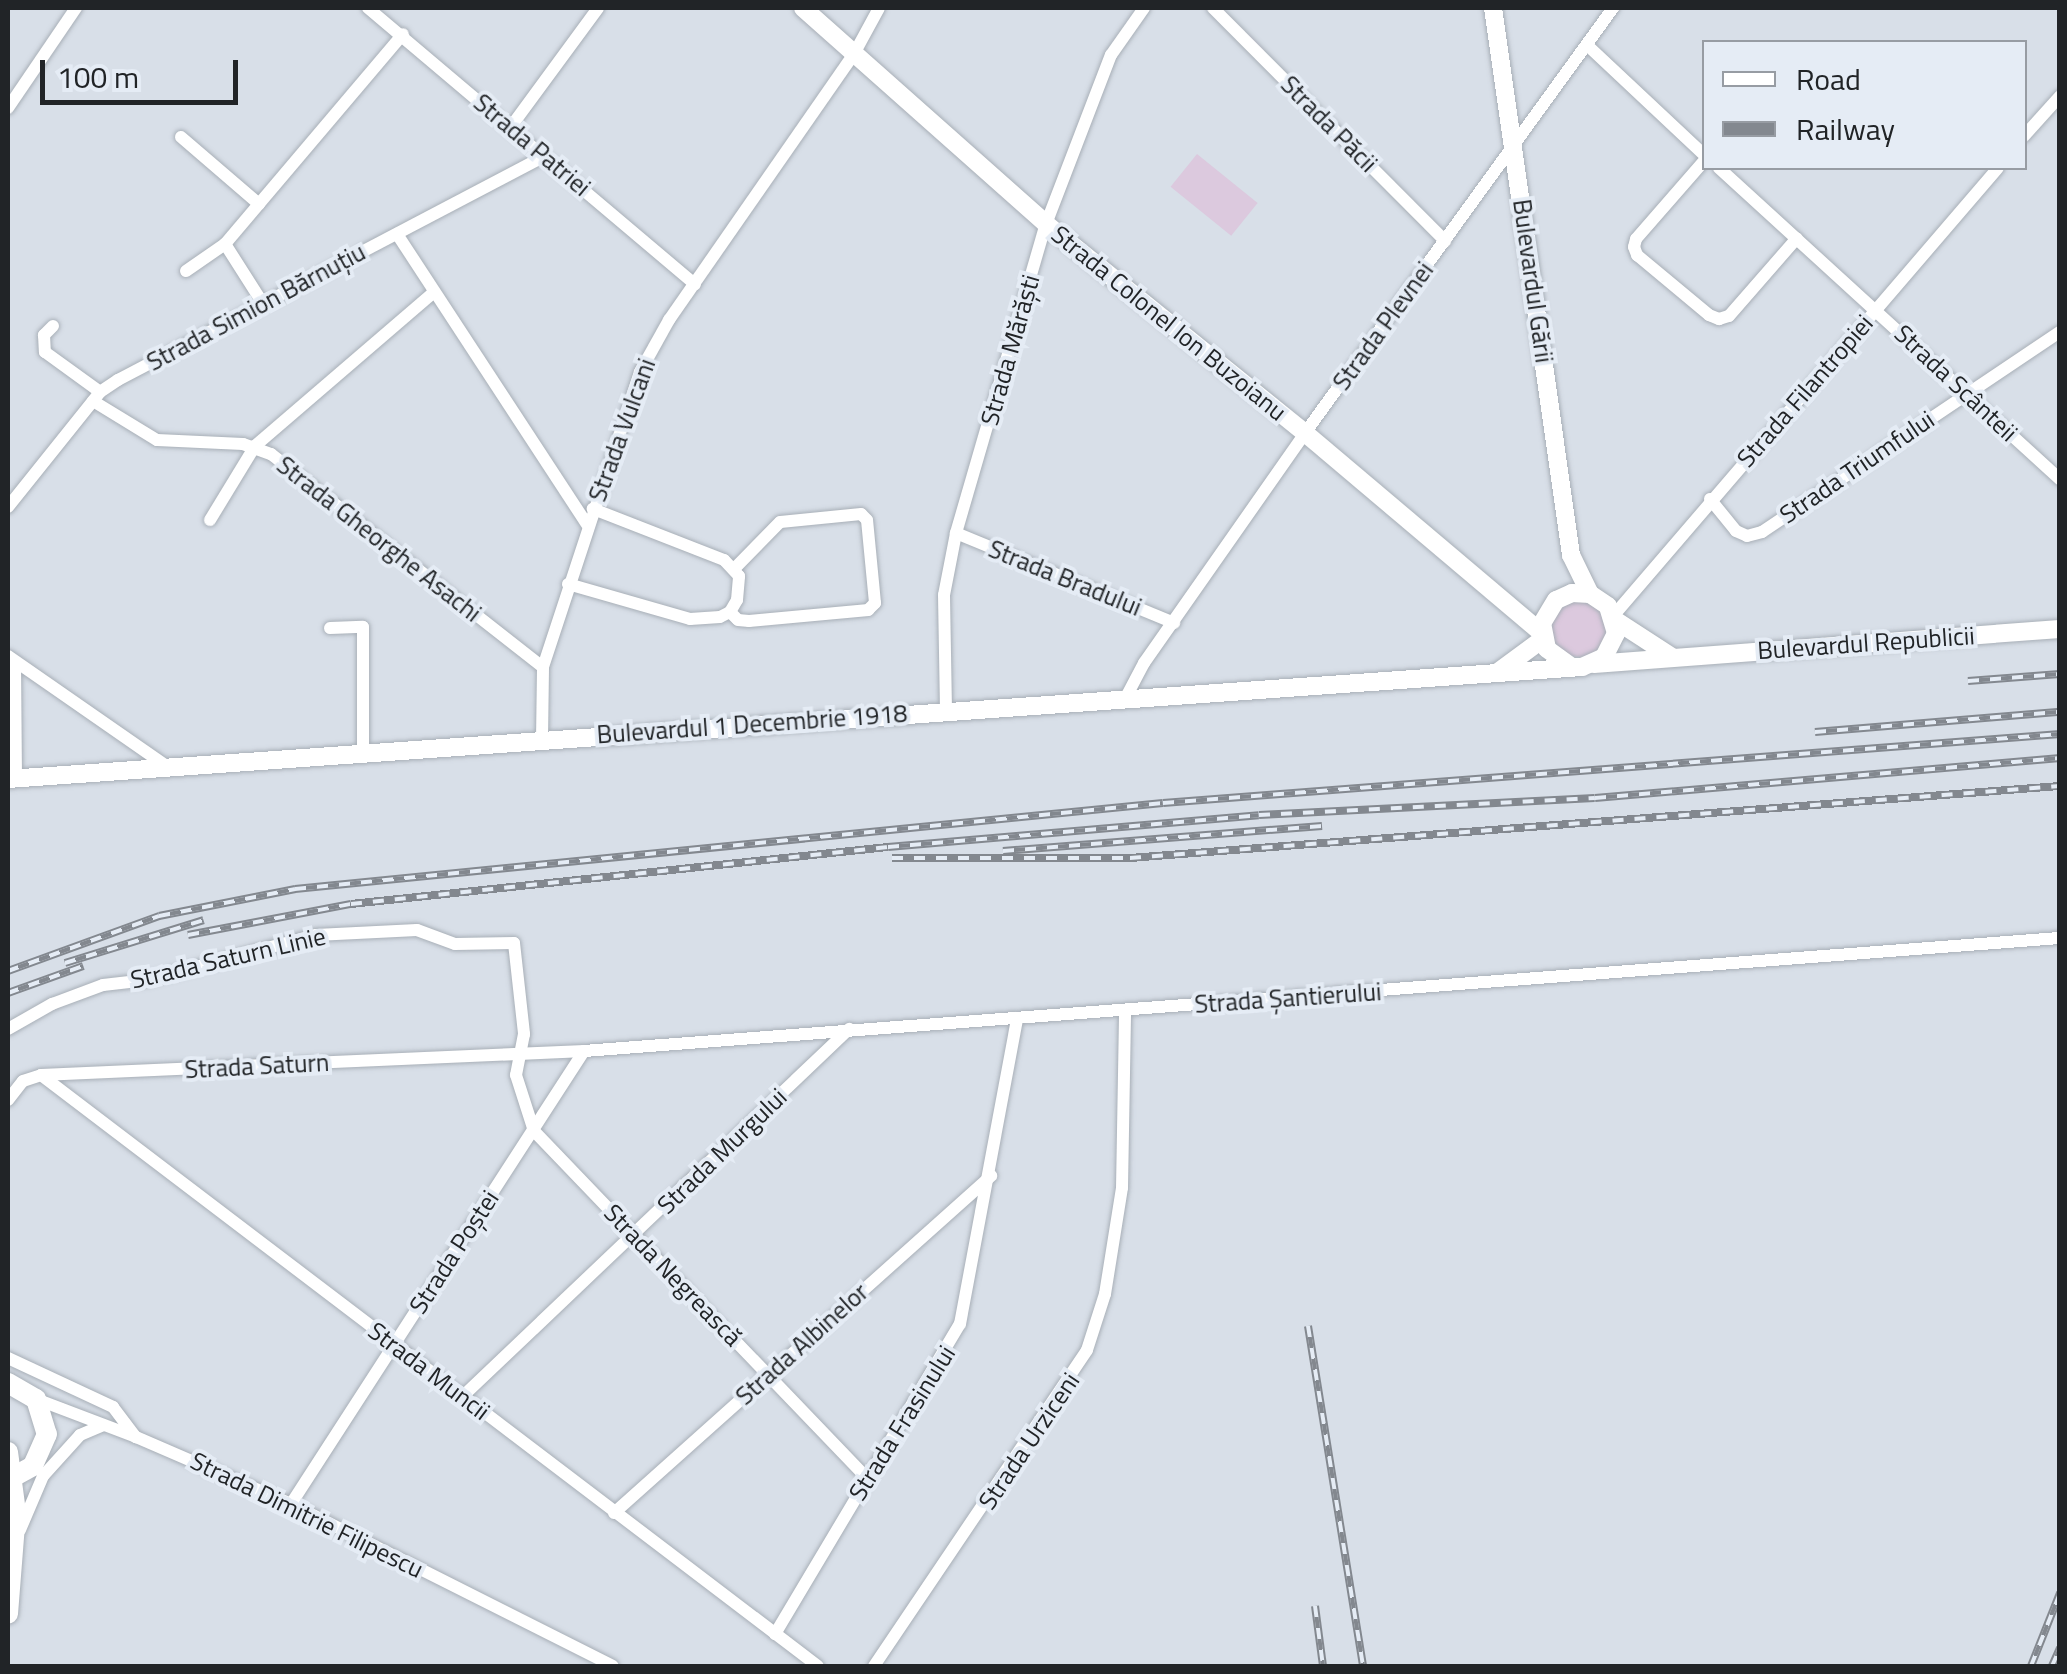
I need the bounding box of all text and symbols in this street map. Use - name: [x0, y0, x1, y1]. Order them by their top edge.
- scale bar: [45, 40, 242, 102]
- legend: [1702, 40, 2027, 170]
- text: 100 m: [57, 54, 139, 100]
- text: Road: [1796, 56, 1861, 102]
- street label: Strada Păcii: [1275, 70, 1383, 178]
- street label: Strada Patriei: [468, 88, 596, 202]
- text: Railway: [1796, 106, 1895, 152]
- street label: Bulevardul Gării: [1507, 197, 1559, 365]
- street label: Strada Colonel Ion Buzoianu: [1046, 219, 1292, 427]
- street label: Strada Simion Bărnuțiu: [142, 237, 370, 377]
- street label: Strada Plevnei: [1326, 256, 1440, 396]
- street label: Strada Mărăști: [974, 271, 1046, 429]
- street label: Strada Filantropiei: [1731, 309, 1879, 473]
- street label: Strada Scânteii: [1888, 318, 2024, 448]
- street label: Strada Vulcani: [582, 354, 662, 506]
- street label: Strada Triumfului: [1774, 404, 1940, 530]
- street label: Strada Gheorghe Asachi: [271, 450, 487, 628]
- street label: Strada Bradului: [984, 534, 1146, 622]
- street label: Bulevardul Republicii: [1756, 620, 1976, 666]
- street label: Bulevardul 1 Decembrie 1918: [596, 698, 908, 750]
- street label: Strada Saturn Linie: [128, 921, 328, 995]
- street label: Strada Șantierului: [1194, 977, 1382, 1019]
- street label: Strada Saturn: [184, 1047, 330, 1085]
- street label: Strada Murgului: [651, 1082, 793, 1220]
- street label: Strada Poștei: [403, 1185, 505, 1319]
- street label: Strada Negrească: [598, 1198, 748, 1352]
- street label: Strada Albinelor: [730, 1277, 874, 1411]
- street label: Strada Muncii: [362, 1316, 496, 1426]
- street label: Strada Frasinului: [842, 1340, 962, 1506]
- street label: Strada Urziceni: [972, 1367, 1086, 1515]
- street label: Strada Dimitrie Filipescu: [186, 1446, 428, 1584]

